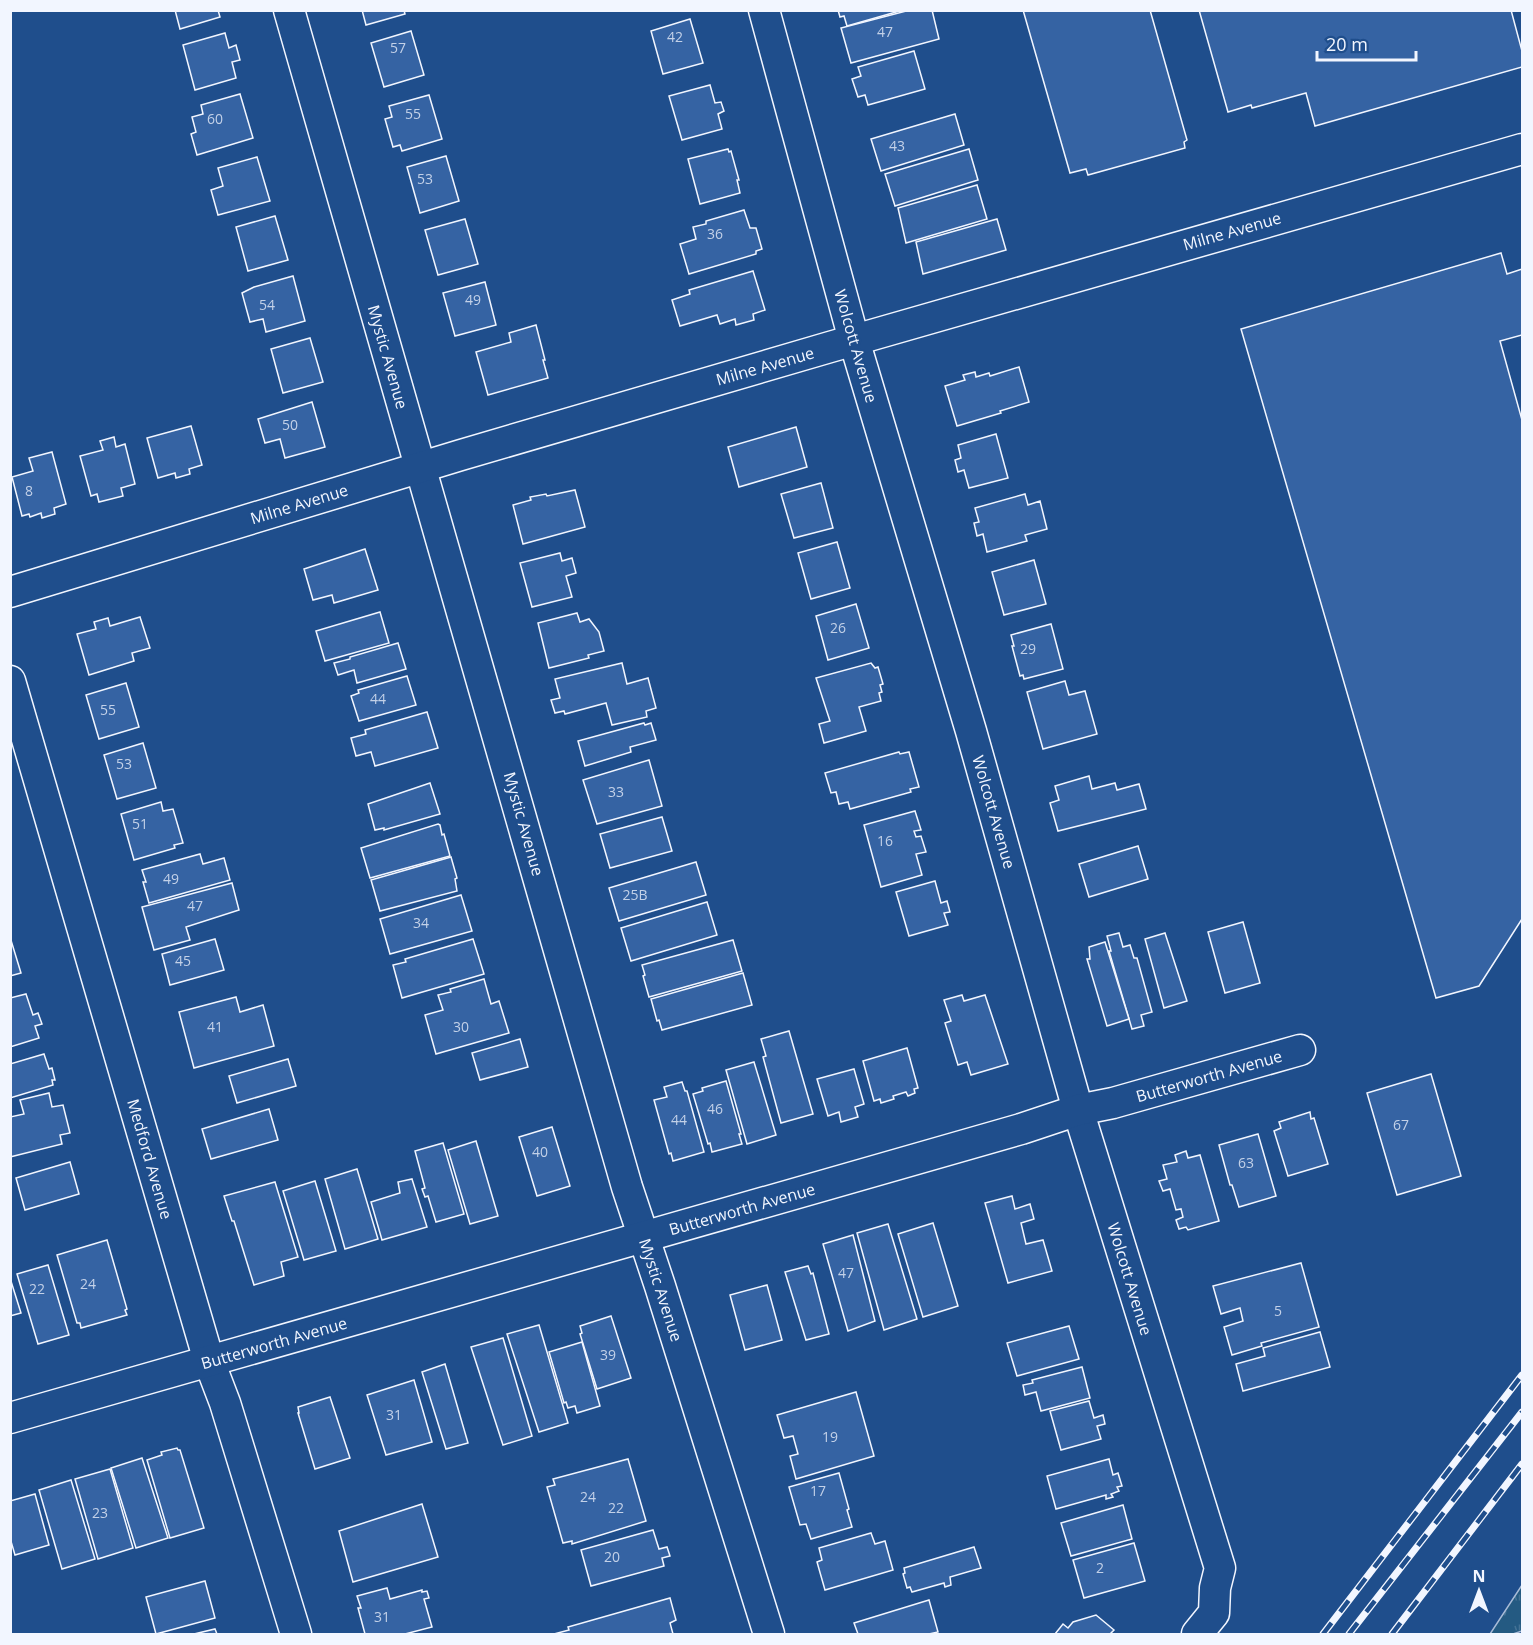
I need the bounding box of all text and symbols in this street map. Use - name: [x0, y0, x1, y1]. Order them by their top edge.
- house number: 47: [877, 22, 893, 41]
- scale bar: [1317, 24, 1416, 62]
- house number: 42: [667, 27, 683, 46]
- text: 20 m: [1326, 32, 1368, 56]
- house number: 57: [390, 38, 406, 57]
- house number: 55: [405, 104, 421, 123]
- house number: 60: [207, 109, 223, 128]
- house number: 43: [889, 136, 905, 155]
- house number: 53: [417, 169, 433, 188]
- street label: Milne Avenue: [1180, 206, 1284, 256]
- house number: 36: [707, 224, 723, 243]
- street label: Wolcott Avenue: [829, 287, 883, 405]
- house number: 49: [465, 290, 481, 309]
- house number: 54: [259, 295, 275, 314]
- street label: Mystic Avenue: [363, 302, 413, 412]
- street label: Milne Avenue: [713, 341, 817, 391]
- house number: 50: [282, 415, 298, 434]
- street label: Milne Avenue: [247, 479, 351, 529]
- house number: 8: [25, 481, 33, 500]
- house number: 26: [830, 618, 846, 637]
- house number: 29: [1020, 639, 1036, 658]
- house number: 44: [370, 689, 386, 708]
- house number: 55: [100, 700, 116, 719]
- street label: Wolcott Avenue: [967, 753, 1021, 871]
- house number: 53: [116, 754, 132, 773]
- street label: Mystic Avenue: [499, 769, 549, 879]
- house number: 33: [608, 782, 624, 801]
- house number: 51: [132, 814, 148, 833]
- house number: 16: [877, 831, 893, 850]
- house number: 49: [163, 869, 179, 888]
- house number: 25B: [622, 885, 648, 904]
- house number: 47: [187, 896, 203, 915]
- house number: 34: [413, 913, 429, 932]
- house number: 45: [175, 951, 191, 970]
- house number: 41: [207, 1017, 223, 1036]
- house number: 30: [453, 1017, 469, 1036]
- street label: Butterworth Avenue: [1133, 1045, 1285, 1107]
- street label: Medford Avenue: [122, 1096, 178, 1222]
- house number: 46: [707, 1099, 723, 1118]
- house number: 44: [671, 1110, 687, 1129]
- house number: 67: [1393, 1115, 1409, 1134]
- house number: 40: [532, 1142, 548, 1161]
- house number: 63: [1238, 1153, 1254, 1172]
- street label: Butterworth Avenue: [666, 1178, 818, 1240]
- street label: Wolcott Avenue: [1102, 1220, 1158, 1338]
- street label: Mystic Avenue: [634, 1236, 688, 1344]
- house number: 47: [838, 1263, 854, 1282]
- house number: 24: [80, 1274, 96, 1293]
- house number: 22: [29, 1279, 45, 1298]
- house number: 5: [1274, 1301, 1282, 1320]
- street label: Butterworth Avenue: [198, 1312, 350, 1374]
- house number: 39: [600, 1345, 616, 1364]
- house number: 31: [386, 1405, 402, 1424]
- house number: 19: [822, 1427, 838, 1446]
- house number: 17: [810, 1481, 826, 1500]
- house number: 24: [580, 1487, 596, 1506]
- house number: 22: [608, 1498, 624, 1517]
- house number: 23: [92, 1503, 108, 1522]
- house number: 20: [604, 1547, 620, 1566]
- house number: 2: [1096, 1558, 1104, 1577]
- north arrow: [1449, 1561, 1509, 1621]
- text: N: [1472, 1565, 1486, 1587]
- house number: 31: [374, 1607, 390, 1626]

